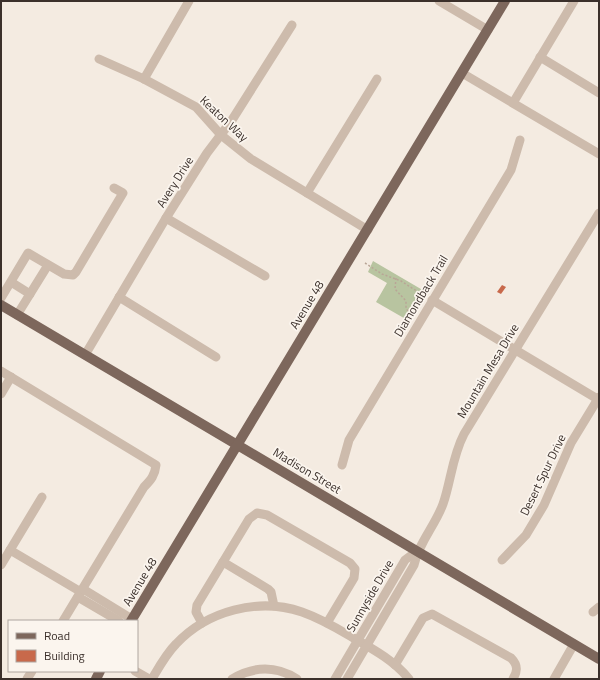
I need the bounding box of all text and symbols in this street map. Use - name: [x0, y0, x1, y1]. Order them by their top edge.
- street label: Keaton Way: [196, 91, 253, 146]
- street label: Avery Drive: [151, 152, 198, 211]
- street label: Diamondback Trail: [389, 251, 452, 340]
- street label: Avenue 48: [285, 277, 329, 333]
- street label: Mountain Mesa Drive: [452, 320, 523, 422]
- street label: Desert Spur Drive: [515, 431, 571, 519]
- street label: Madison Street: [269, 443, 346, 499]
- street label: Avenue 48: [118, 554, 162, 610]
- street label: Sunnyside Drive: [341, 556, 398, 636]
- legend: [8, 620, 138, 672]
- text: Road: [44, 626, 70, 645]
- text: Building: [44, 646, 85, 665]

